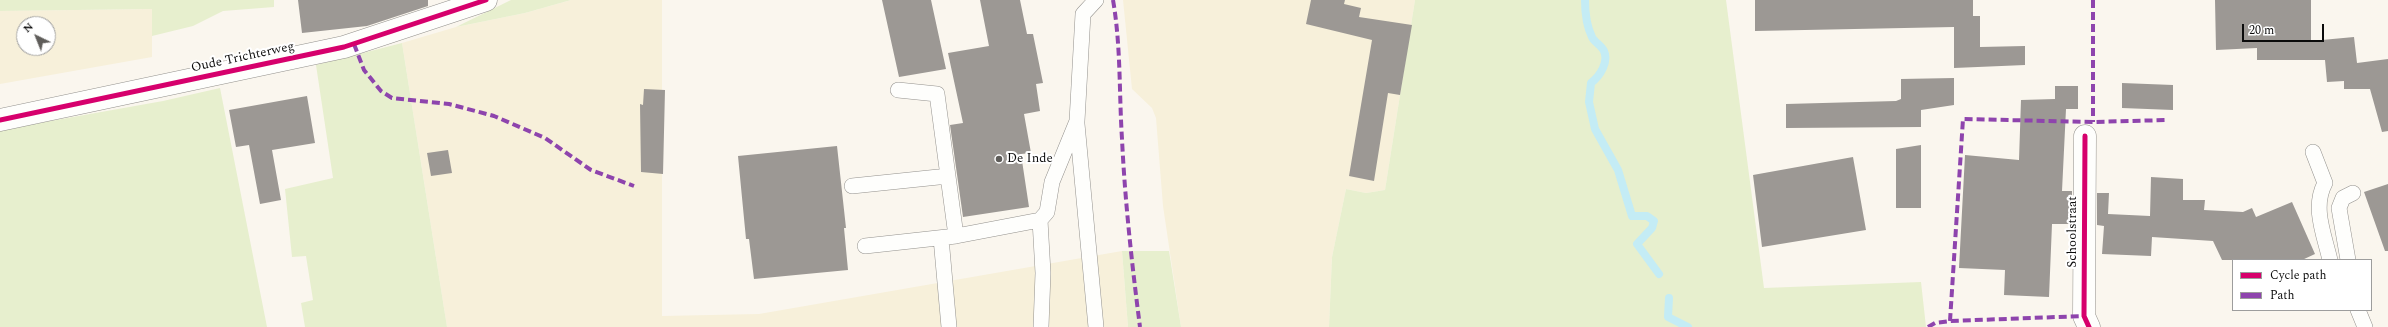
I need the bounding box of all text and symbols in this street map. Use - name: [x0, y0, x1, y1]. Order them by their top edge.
- north arrow: [16, 16, 56, 56]
- scale bar: [2244, 16, 2326, 42]
- text: N: [19, 18, 37, 37]
- text: 20 m: [2249, 21, 2274, 40]
- street label: Oude Trichterweg: [190, 39, 296, 77]
- place label: De Inde: [1007, 151, 1053, 167]
- marker: De Inde: [994, 154, 1004, 164]
- street label: Schoolstraat: [2065, 196, 2081, 268]
- legend: [2232, 259, 2372, 311]
- text: Cycle path: [2270, 266, 2327, 285]
- text: Path: [2270, 286, 2295, 305]

